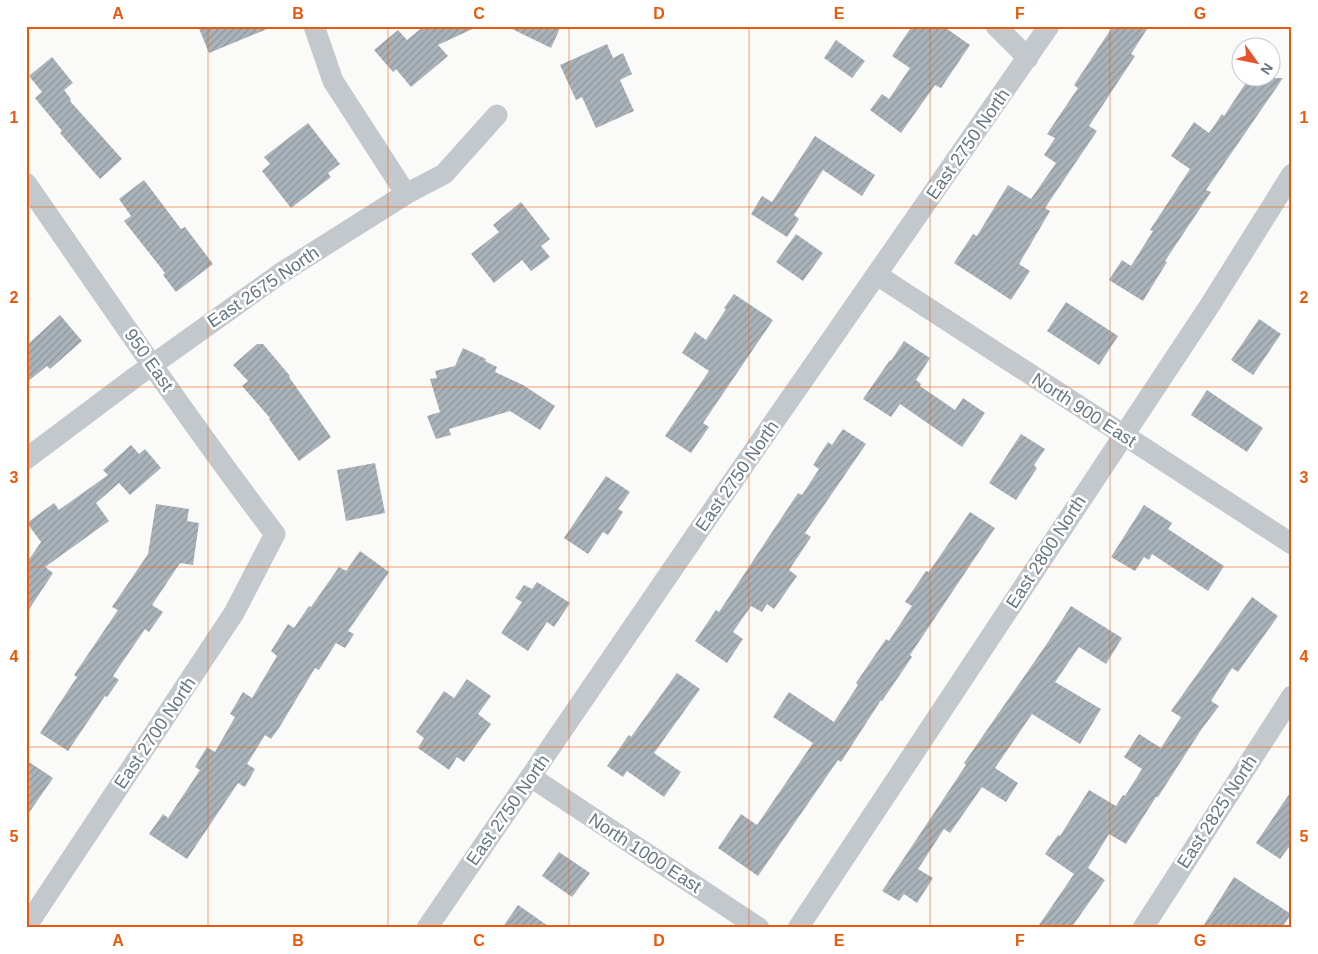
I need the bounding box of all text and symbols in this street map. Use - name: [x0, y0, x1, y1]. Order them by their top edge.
- text: A: [112, 5, 124, 22]
- text: B: [292, 5, 304, 22]
- text: C: [473, 5, 485, 22]
- text: D: [653, 5, 665, 22]
- text: E: [834, 5, 845, 22]
- text: F: [1015, 5, 1025, 22]
- text: G: [1194, 5, 1206, 22]
- north arrow: [1230, 38, 1280, 88]
- text: N: [1257, 60, 1276, 78]
- street label: East 2750 North: [923, 85, 1013, 203]
- text: 1: [10, 109, 19, 126]
- text: 1: [1300, 109, 1309, 126]
- street label: East 2675 North: [203, 242, 323, 332]
- text: 2: [10, 289, 19, 306]
- text: 2: [1300, 289, 1309, 306]
- street label: 950 East: [120, 325, 178, 395]
- street label: North 900 East: [1028, 369, 1140, 451]
- street label: East 2750 North: [692, 417, 782, 535]
- text: 3: [10, 469, 19, 486]
- text: 3: [1300, 469, 1309, 486]
- street label: East 2800 North: [1002, 492, 1090, 612]
- text: 4: [10, 648, 19, 665]
- text: 4: [1300, 648, 1309, 665]
- street label: East 2700 North: [110, 673, 200, 793]
- street label: East 2750 North: [463, 751, 553, 869]
- street label: East 2825 North: [1173, 752, 1261, 872]
- street label: North 1000 East: [585, 809, 705, 897]
- text: 5: [10, 828, 19, 845]
- text: 5: [1300, 828, 1309, 845]
- text: A: [112, 932, 124, 949]
- text: B: [292, 932, 304, 949]
- text: C: [473, 932, 485, 949]
- text: D: [653, 932, 665, 949]
- text: E: [834, 932, 845, 949]
- text: F: [1015, 932, 1025, 949]
- text: G: [1194, 932, 1206, 949]

